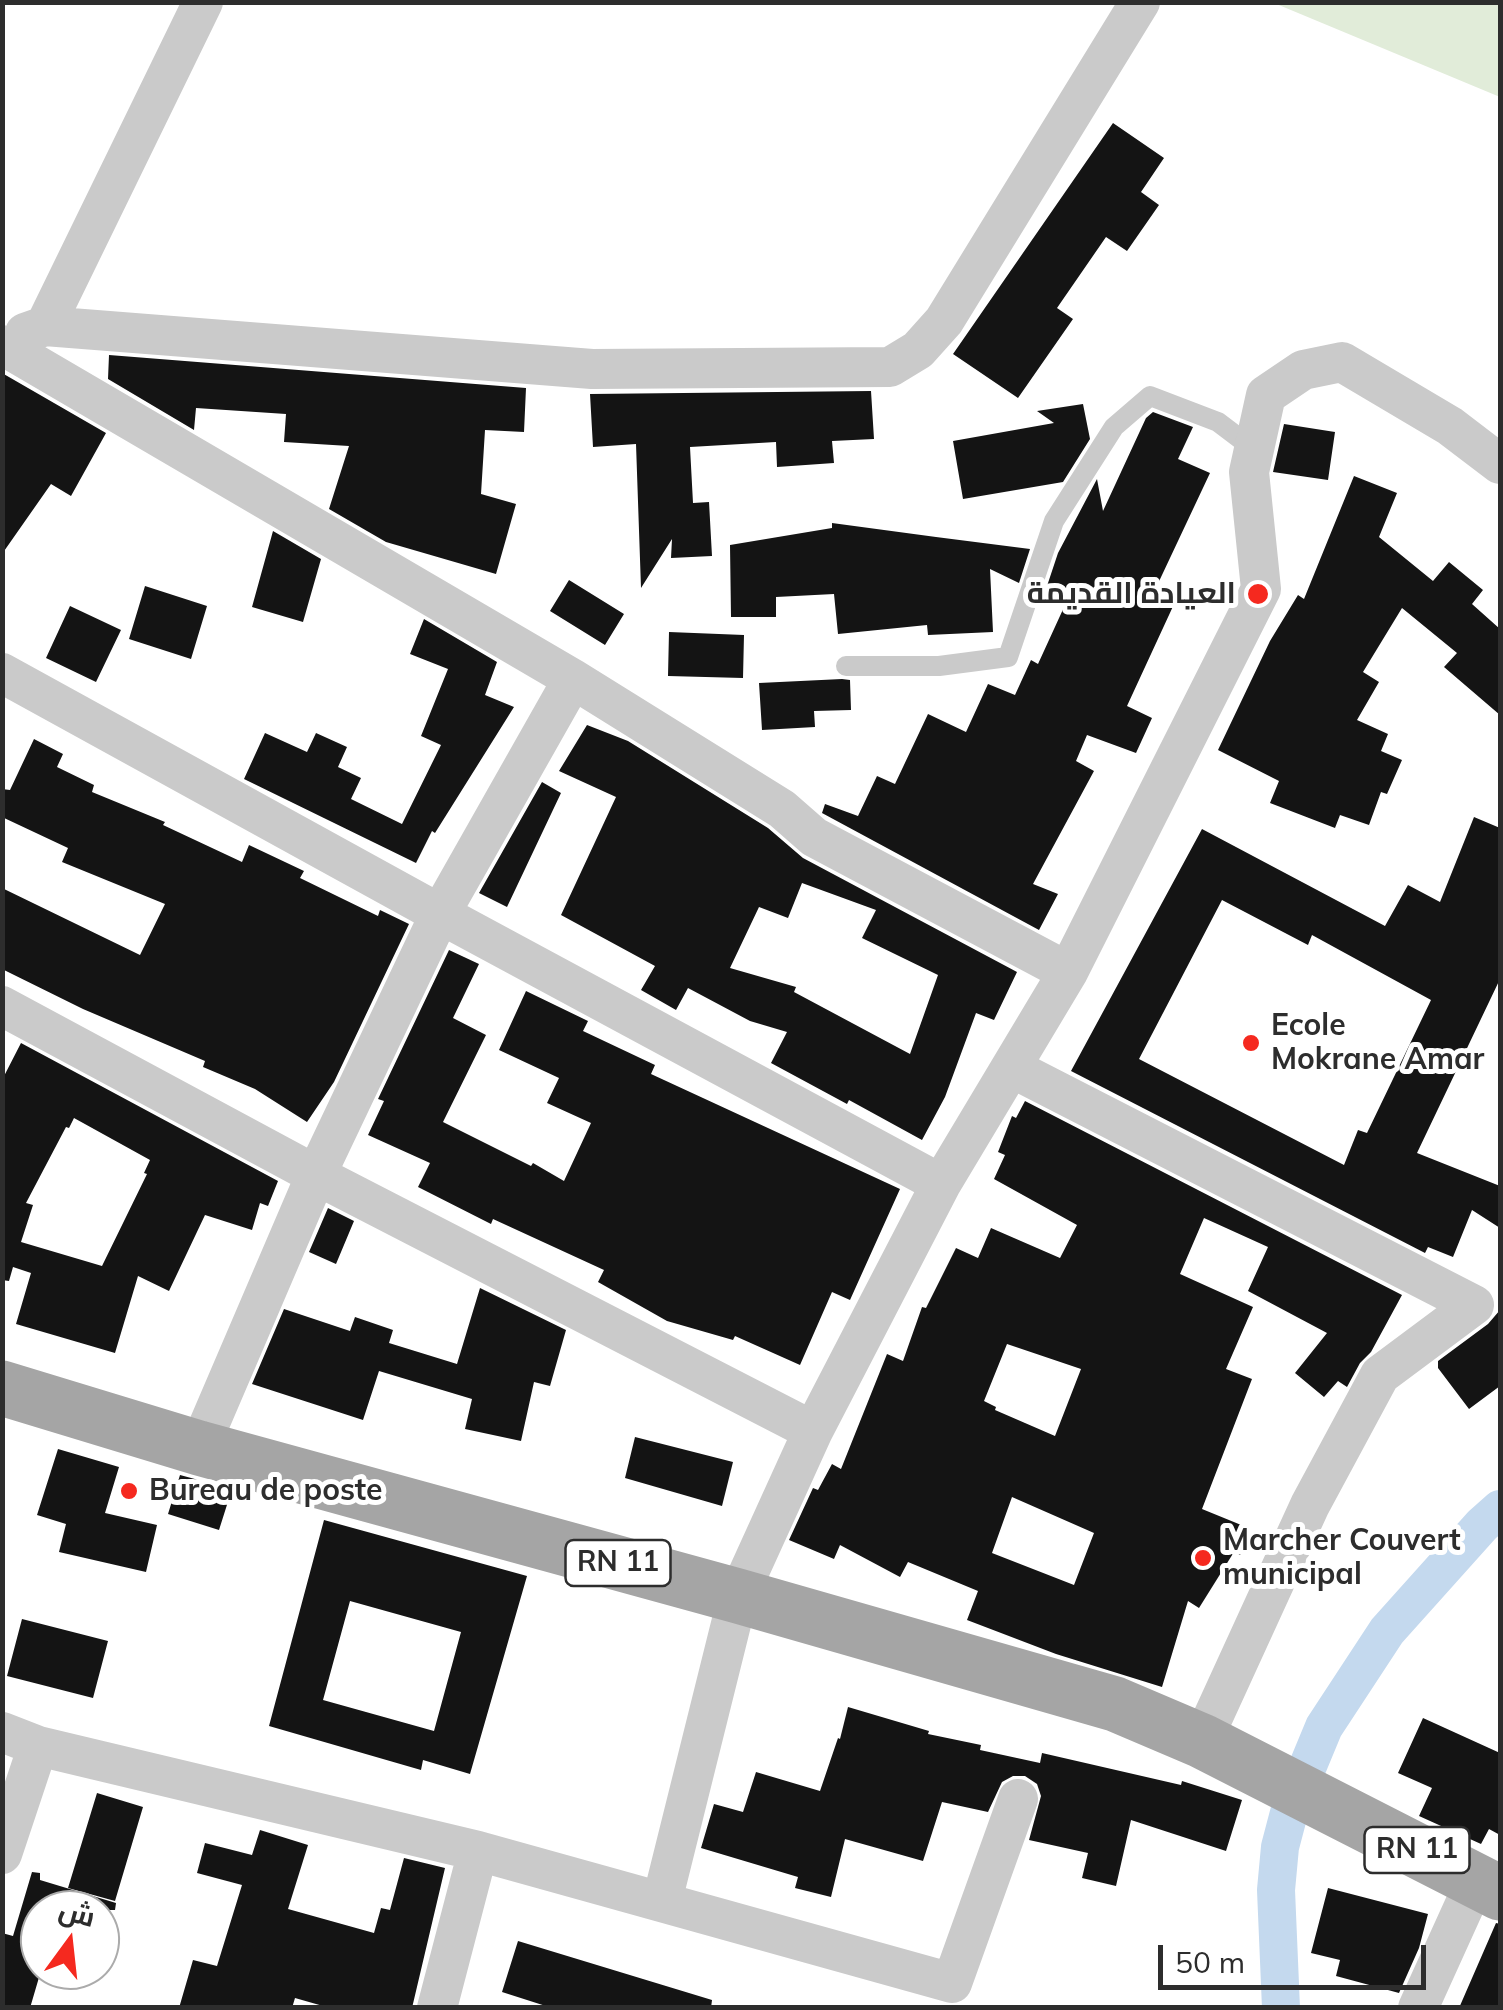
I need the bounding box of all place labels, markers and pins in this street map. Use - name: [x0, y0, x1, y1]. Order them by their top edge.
- place label: العيادة القديمة: [1027, 576, 1236, 612]
- marker: العيادة القديمة: [1245, 581, 1271, 607]
- place label: Ecole Mokrane Amar: [1271, 1008, 1484, 1078]
- marker: Ecole Mokrane Amar: [1240, 1032, 1262, 1054]
- place label: Bureau de poste: [149, 1473, 382, 1509]
- marker: Bureau de poste: [118, 1480, 140, 1502]
- place label: Marcher Couvert municipal: [1223, 1523, 1461, 1594]
- marker: Marcher Couvert municipal: [1192, 1547, 1214, 1569]

